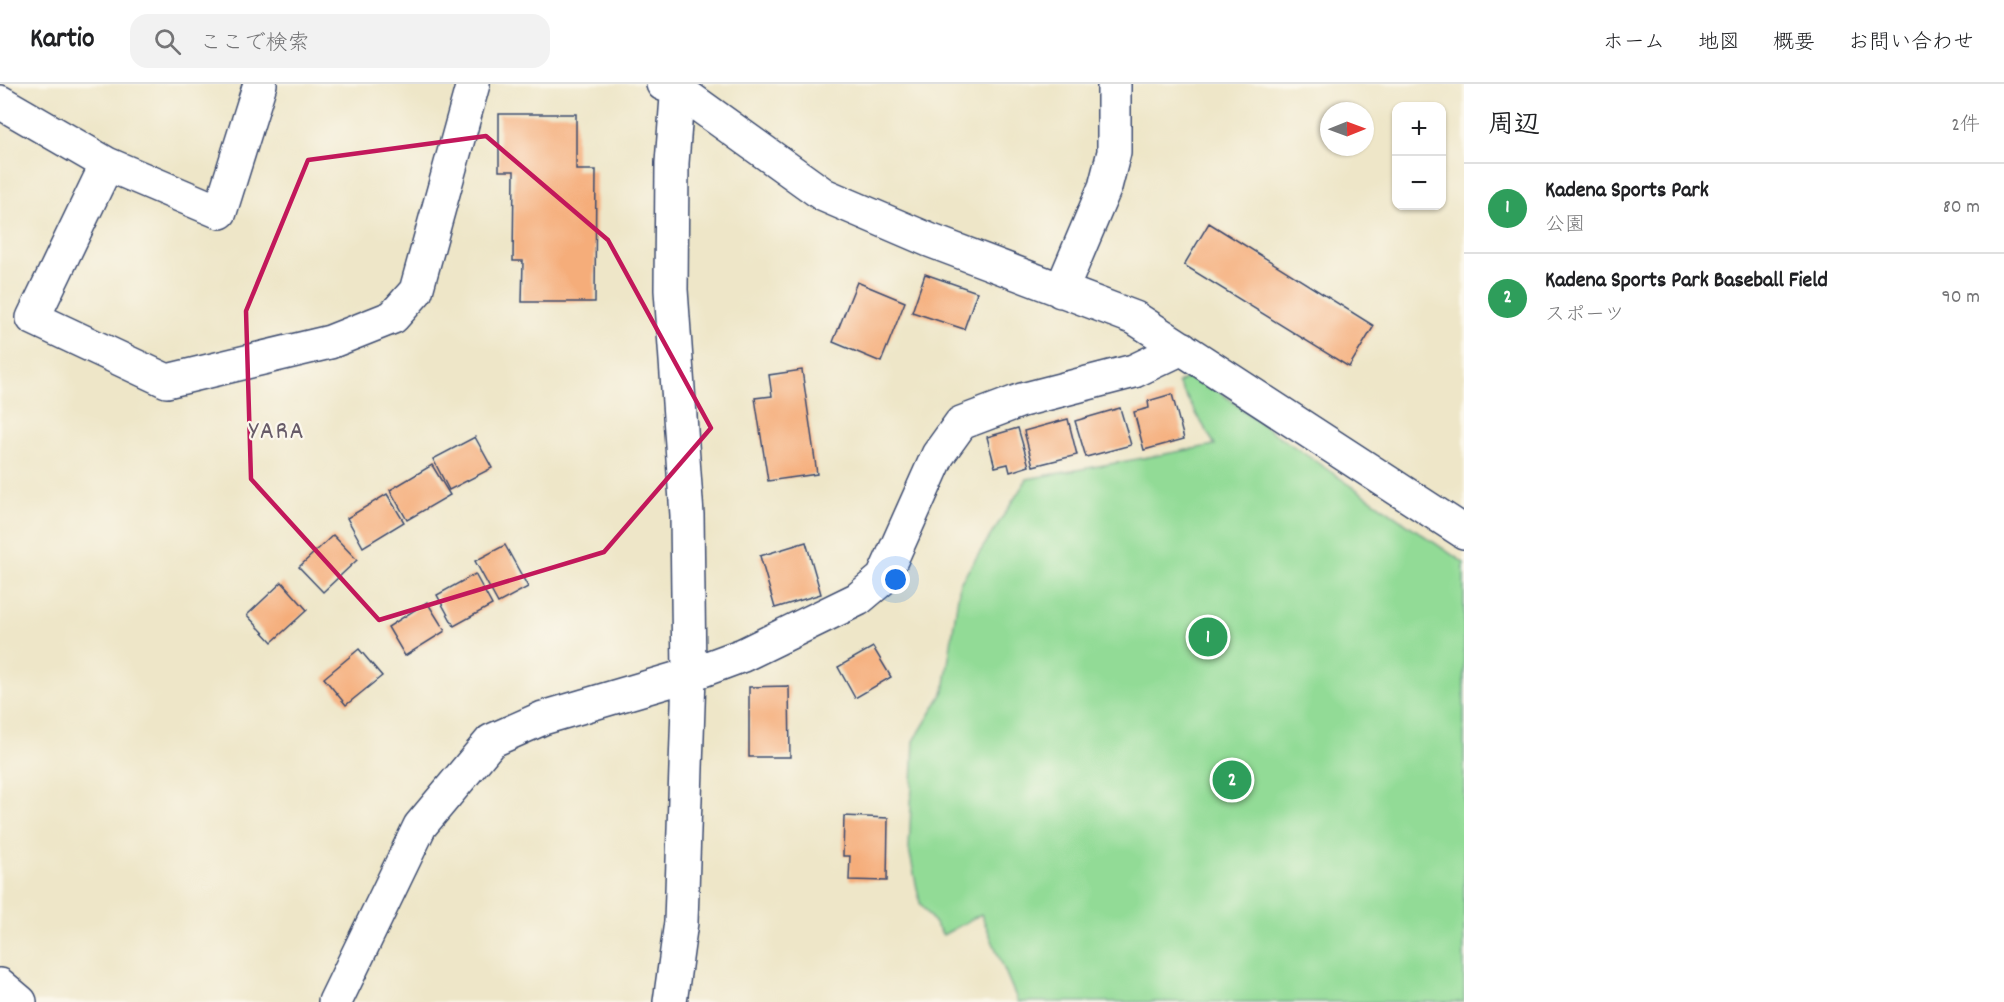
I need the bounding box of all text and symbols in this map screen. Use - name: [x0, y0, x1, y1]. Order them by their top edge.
- search box: [130, 14, 550, 68]
- text: Kartio: [30, 21, 94, 61]
- icon: search: [151, 25, 184, 58]
- text: ここで検索: [199, 29, 309, 60]
- text: ホーム: [1603, 29, 1665, 59]
- text: 地図: [1698, 29, 1740, 59]
- text: 概要: [1773, 29, 1815, 59]
- text: お問い合わせ: [1848, 29, 1974, 59]
- north arrow: [1320, 102, 1374, 156]
- map controls: [1392, 102, 1446, 210]
- button: +: [1392, 102, 1446, 156]
- text: 周辺: [1488, 108, 1540, 145]
- text: 2件: [1951, 112, 1980, 140]
- button: −: [1392, 156, 1446, 210]
- text: Kadena Sports Park: [1545, 176, 1709, 207]
- text: 1: [1505, 194, 1510, 222]
- text: 80 m: [1943, 194, 1980, 222]
- text: 公園: [1545, 212, 1585, 240]
- text: Kadena Sports Park Baseball Field: [1545, 266, 1828, 297]
- text: 2: [1503, 284, 1512, 312]
- text: 90 m: [1942, 284, 1980, 312]
- text: スポーツ: [1545, 302, 1625, 330]
- district label: YARA: [249, 414, 305, 451]
- your location: [881, 565, 910, 594]
- pin: 1: [1188, 614, 1228, 660]
- pin: 2: [1212, 758, 1252, 802]

